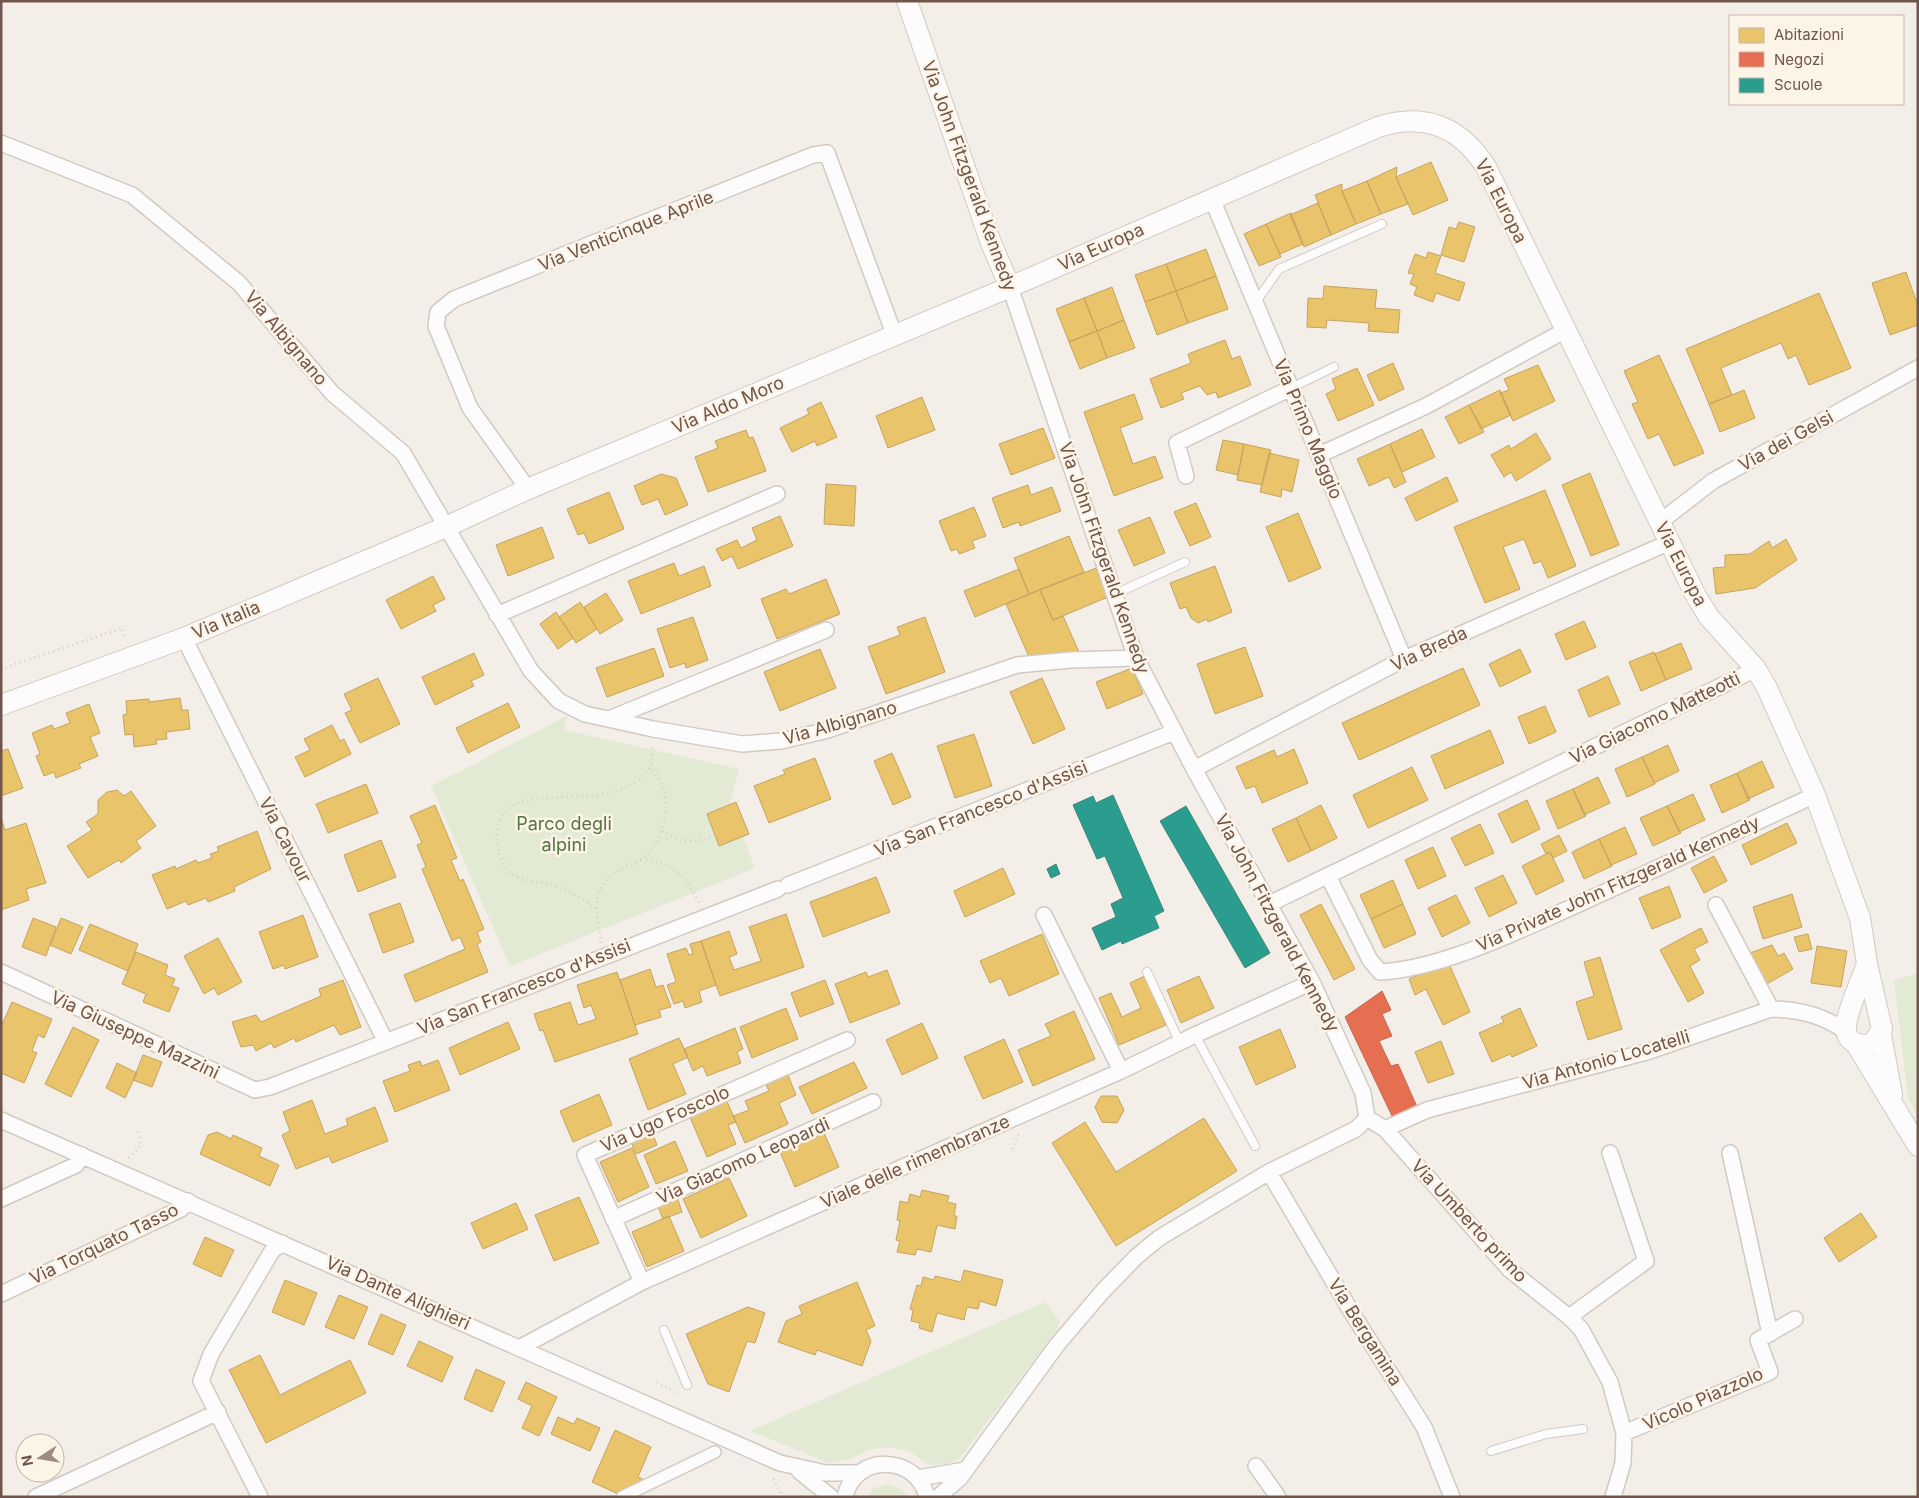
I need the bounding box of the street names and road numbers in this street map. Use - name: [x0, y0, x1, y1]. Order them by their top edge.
- street label: Via John Fitzgerald Kennedy: [918, 58, 1021, 294]
- street label: Via Europa: [1471, 155, 1532, 247]
- street label: Via Venticinque Aprile: [535, 186, 716, 275]
- street label: Via Europa: [1055, 218, 1147, 275]
- street label: Via Albignano: [241, 286, 332, 389]
- street label: Via Primo Maggio: [1269, 356, 1347, 502]
- street label: Via Aldo Moro: [669, 371, 787, 438]
- street label: Via dei Gelsi: [1735, 406, 1837, 475]
- street label: Via John Fitzgerald Kennedy: [1055, 439, 1154, 676]
- street label: Via Europa: [1651, 518, 1712, 610]
- street label: Via Italia: [189, 596, 263, 643]
- street label: Via Breda: [1387, 622, 1470, 675]
- street label: Via Giacomo Matteotti: [1566, 667, 1743, 768]
- street label: Via Albignano: [781, 696, 899, 749]
- street label: Via San Francesco d'Assisi: [871, 756, 1090, 861]
- street label: Via Cavour: [255, 794, 316, 886]
- street label: Via John Fitzgerald Kennedy: [1211, 810, 1344, 1035]
- street label: Via Private John Fitzgerald Kennedy: [1473, 811, 1763, 956]
- street label: Via San Francesco d'Assisi: [414, 934, 633, 1039]
- street label: Via Giuseppe Mazzini: [48, 986, 223, 1083]
- street label: Via Antonio Locatelli: [1520, 1026, 1692, 1093]
- street label: Via Ugo Foscolo: [597, 1081, 732, 1156]
- street label: Viale delle rimembranze: [817, 1110, 1013, 1213]
- street label: Via Giacomo Leopardi: [653, 1113, 833, 1208]
- street label: Via Umberto primo: [1407, 1155, 1532, 1286]
- street label: Via Torquato Tasso: [26, 1198, 182, 1289]
- street label: Via Dante Alighieri: [323, 1251, 474, 1334]
- street label: Via Bergamina: [1324, 1274, 1407, 1389]
- street label: Vicolo Piazzolo: [1639, 1363, 1766, 1434]

